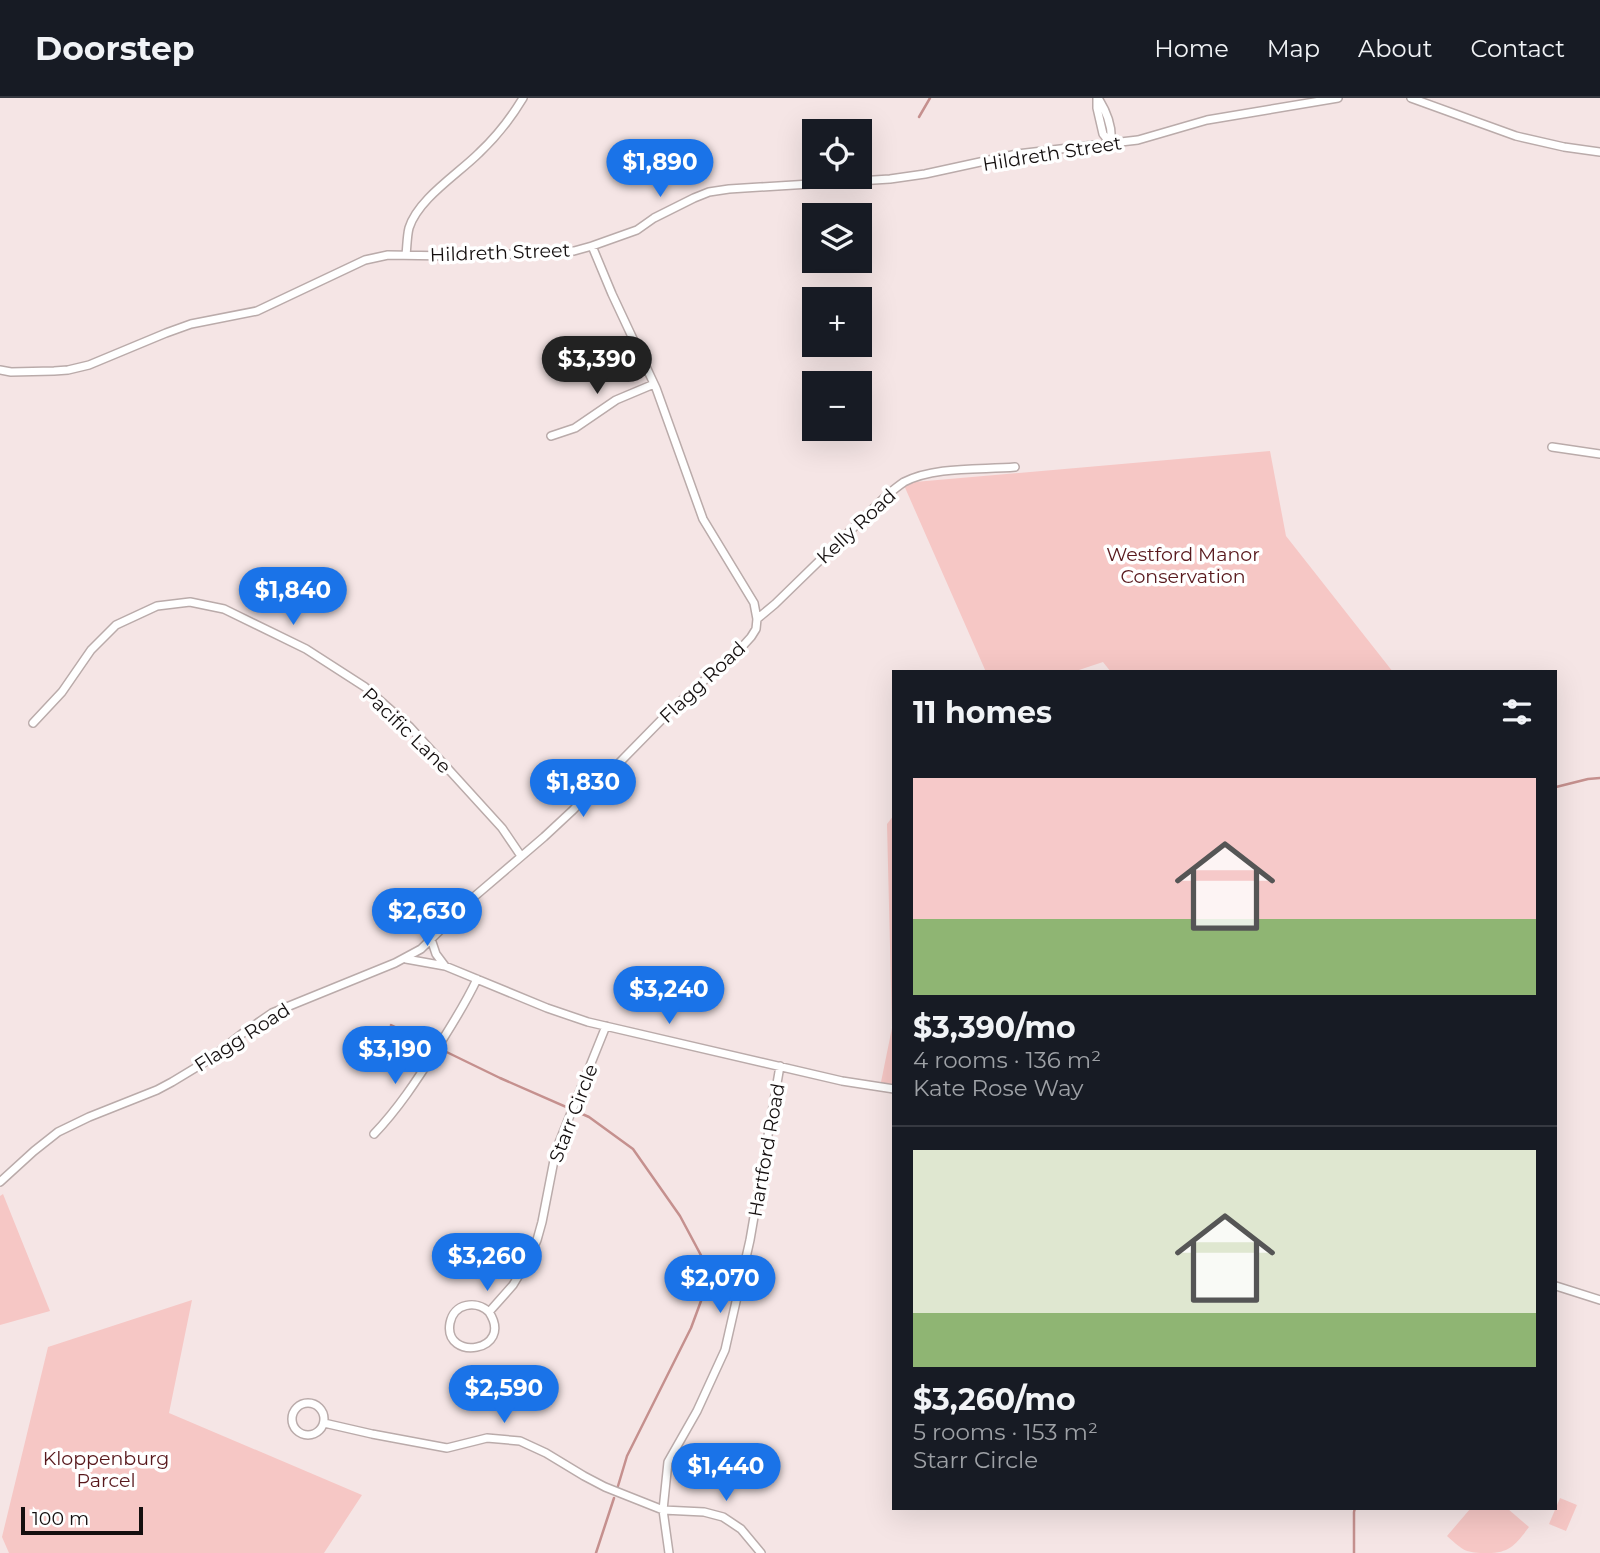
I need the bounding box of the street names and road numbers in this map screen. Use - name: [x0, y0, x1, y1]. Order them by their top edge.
- street label: Hildreth Street: [981, 131, 1123, 176]
- street label: Hildreth Street: [429, 239, 571, 266]
- street label: Kelly Road: [812, 484, 901, 569]
- street label: Flagg Road: [655, 637, 750, 728]
- street label: Pacific Lane: [358, 682, 456, 778]
- street label: Flagg Road: [190, 998, 294, 1077]
- street label: Starr Circle: [544, 1061, 603, 1166]
- street label: Hartford Road: [743, 1081, 790, 1219]

